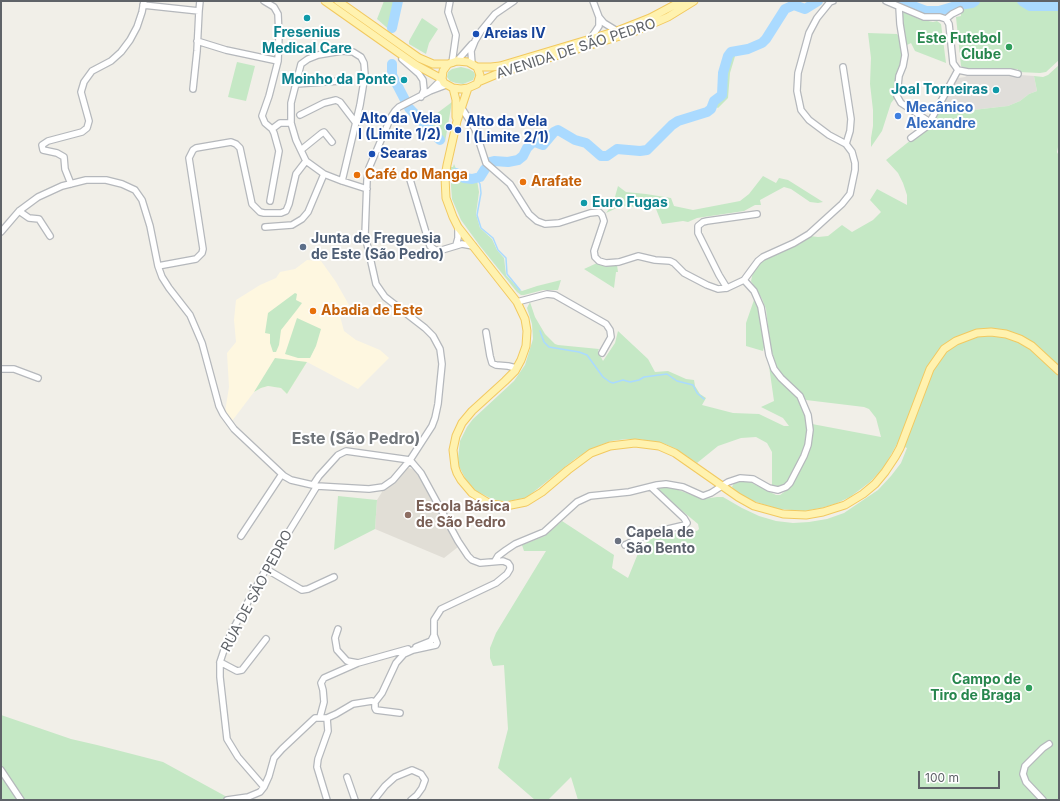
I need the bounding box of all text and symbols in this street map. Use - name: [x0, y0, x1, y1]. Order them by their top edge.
- marker: Fresenius Medical Care: [302, 13, 312, 23]
- street label: AVENIDA DE SÃO PEDRO: [494, 15, 658, 83]
- place label: Fresenius Medical Care: [262, 25, 352, 58]
- place label: Areias IV: [484, 26, 546, 42]
- marker: Areias IV: [471, 29, 481, 39]
- place label: Este Futebol Clube: [917, 31, 1001, 64]
- marker: Este Futebol Clube: [1004, 42, 1014, 52]
- place label: Moinho da Ponte: [281, 72, 396, 88]
- marker: Moinho da Ponte: [399, 75, 409, 85]
- place label: Joal Torneiras: [891, 82, 988, 98]
- marker: Joal Torneiras: [991, 85, 1001, 95]
- place label: Mecânico Alexandre: [906, 100, 976, 132]
- place label: Alto da Vela I (Limite 1/2): [358, 111, 441, 144]
- marker: Mecânico Alexandre: [893, 111, 903, 121]
- place label: Alto da Vela I (Limite 2/1): [466, 114, 549, 146]
- marker: Alto da Vela I (Limite 1/2): [444, 122, 454, 132]
- marker: Alto da Vela I (Limite 2/1): [453, 125, 463, 135]
- place label: Searas: [380, 146, 427, 162]
- marker: Searas: [367, 149, 377, 159]
- place label: Café do Manga: [365, 167, 468, 183]
- marker: Café do Manga: [352, 170, 362, 180]
- place label: Arafate: [531, 174, 582, 190]
- marker: Arafate: [518, 177, 528, 187]
- place label: Euro Fugas: [592, 195, 668, 211]
- marker: Euro Fugas: [579, 198, 589, 208]
- place label: Junta de Freguesia de Este (São Pedro): [311, 231, 444, 264]
- marker: Junta de Freguesia de Este (São Pedro): [298, 242, 308, 252]
- place label: Abadia de Este: [321, 303, 423, 319]
- marker: Abadia de Este: [308, 306, 318, 316]
- district label: Este (São Pedro): [292, 429, 420, 449]
- place label: Escola Básica de São Pedro: [416, 499, 510, 532]
- marker: Escola Básica de São Pedro: [403, 510, 413, 520]
- place label: Capela de São Bento: [626, 525, 695, 558]
- street label: RUA DE SÃO PEDRO: [218, 527, 296, 655]
- marker: Capela de São Bento: [613, 536, 623, 546]
- place label: Campo de Tiro de Braga: [930, 672, 1021, 704]
- marker: Campo de Tiro de Braga: [1024, 683, 1034, 693]
- scale bar: [920, 763, 1002, 789]
- text: 100 m: [925, 770, 959, 785]

